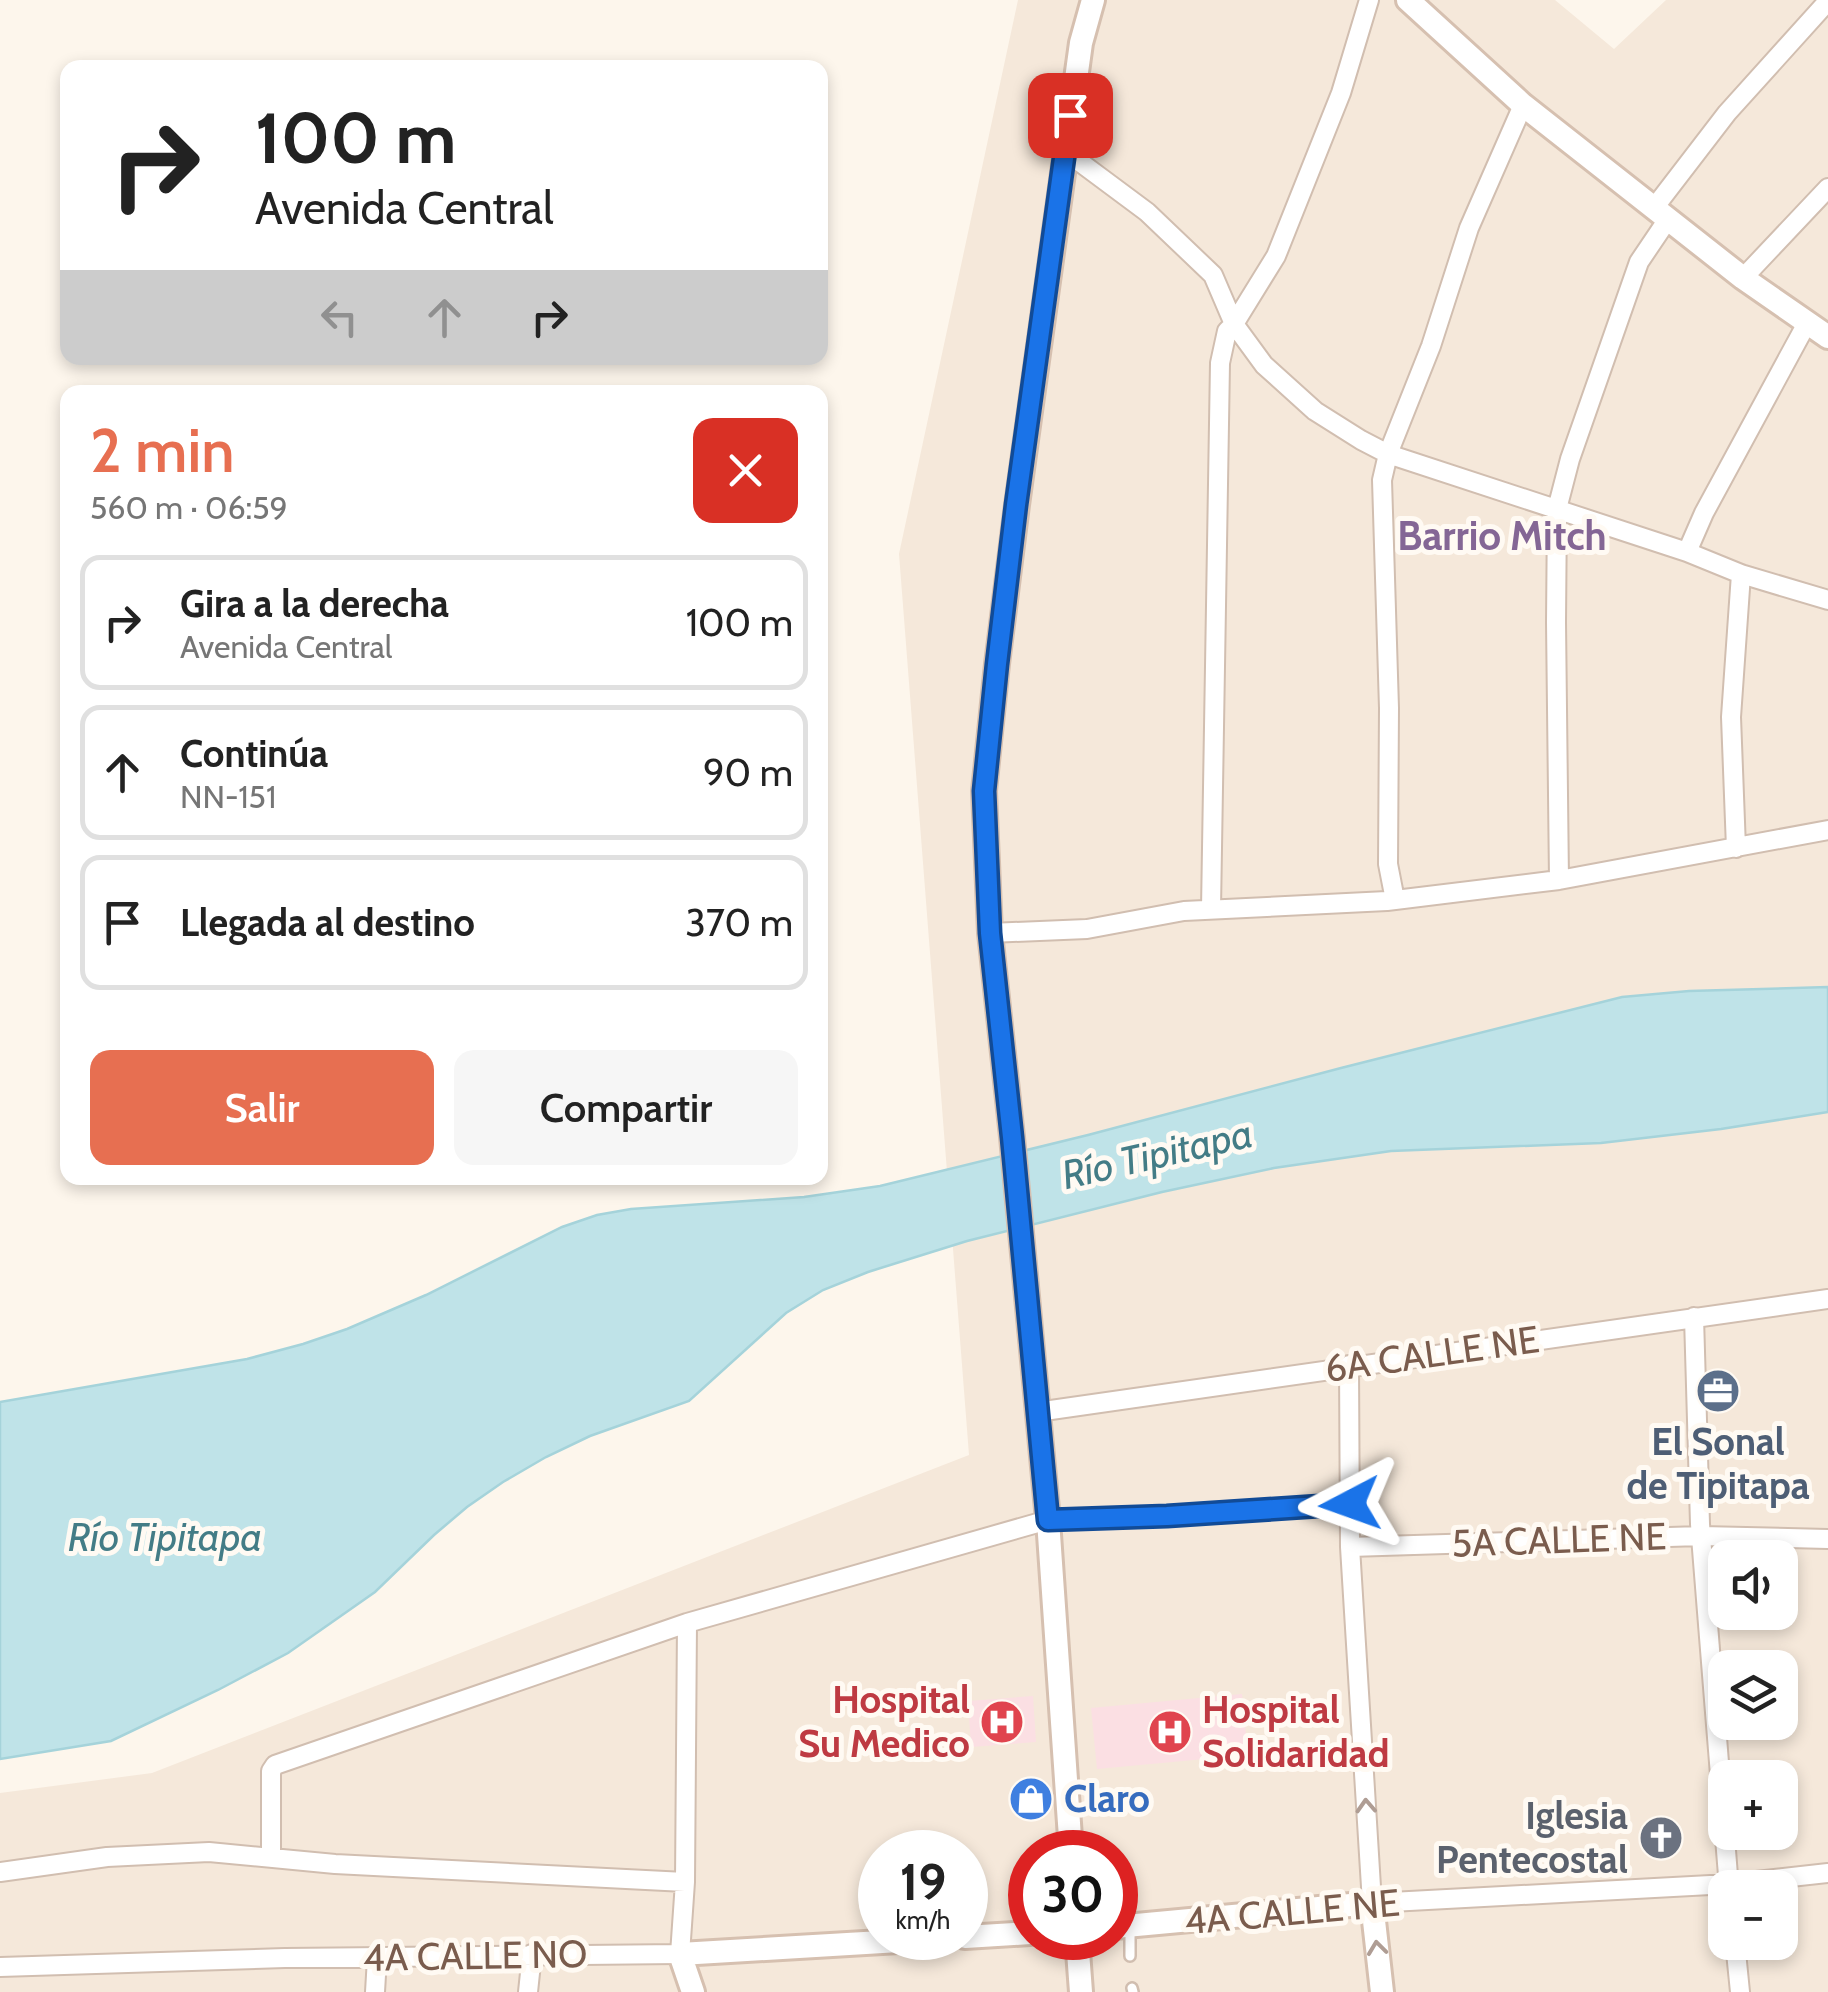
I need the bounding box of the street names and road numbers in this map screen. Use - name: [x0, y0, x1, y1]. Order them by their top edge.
- street label: 6A CALLE NE: [1322, 1315, 1542, 1392]
- street label: 5A CALLE NE: [1451, 1512, 1667, 1567]
- street label: 4A CALLE NE: [1182, 1879, 1402, 1944]
- street label: 4A CALLE NO: [362, 1930, 588, 1981]

